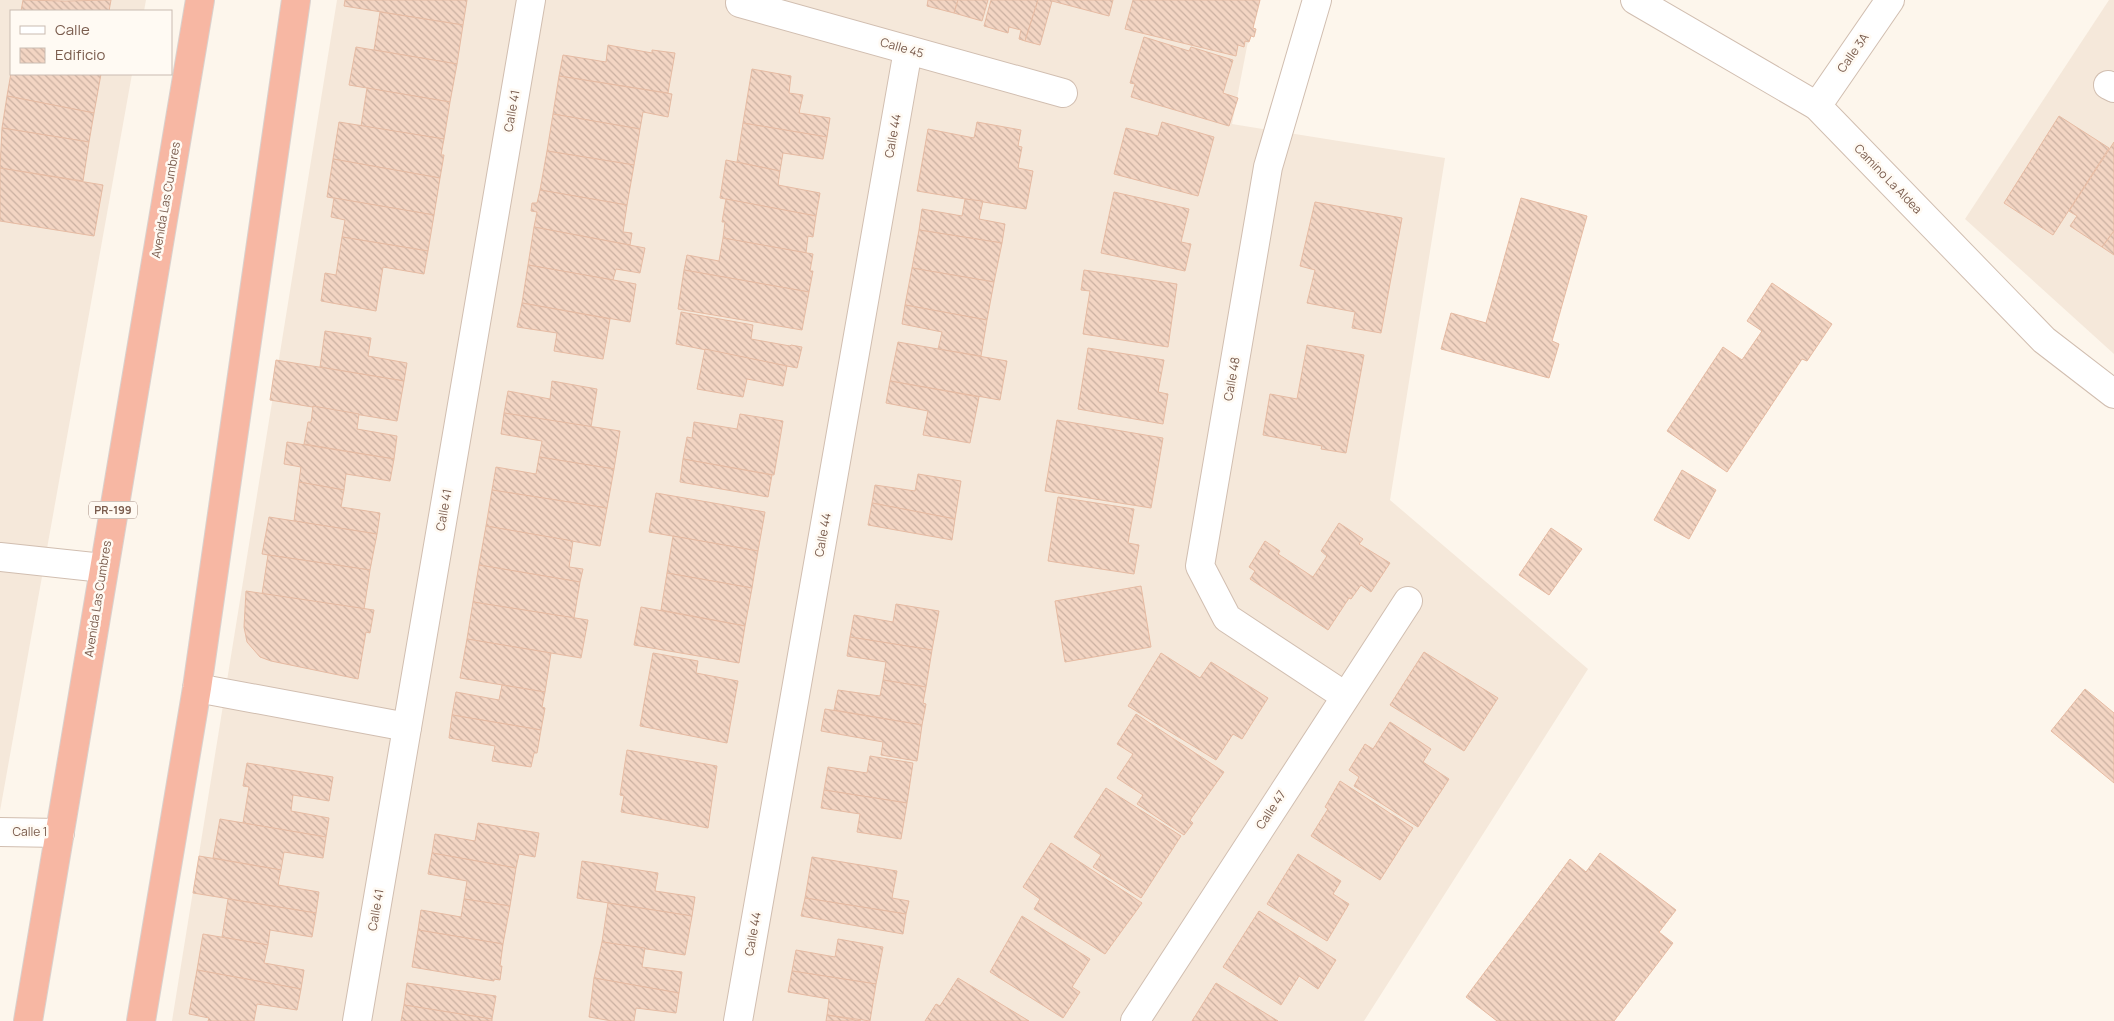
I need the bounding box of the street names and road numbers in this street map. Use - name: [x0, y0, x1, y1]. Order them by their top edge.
- street label: Calle 3A: [1833, 29, 1873, 76]
- street label: Calle 45: [879, 33, 926, 62]
- street label: Calle 41: [499, 89, 524, 133]
- street label: Calle 44: [880, 113, 905, 159]
- street label: Avenida Las Cumbres: [147, 140, 184, 259]
- street label: Camino La Aldea: [1851, 140, 1926, 217]
- street label: Calle 48: [1219, 356, 1244, 402]
- street label: Calle 41: [431, 488, 456, 532]
- road number: PR-199: [89, 502, 137, 518]
- street label: Calle 44: [810, 512, 835, 558]
- street label: Avenida Las Cumbres: [80, 539, 115, 658]
- street label: Calle 47: [1252, 787, 1290, 833]
- street label: Calle 1: [13, 823, 47, 840]
- street label: Calle 41: [363, 888, 388, 932]
- street label: Calle 44: [740, 911, 765, 957]

